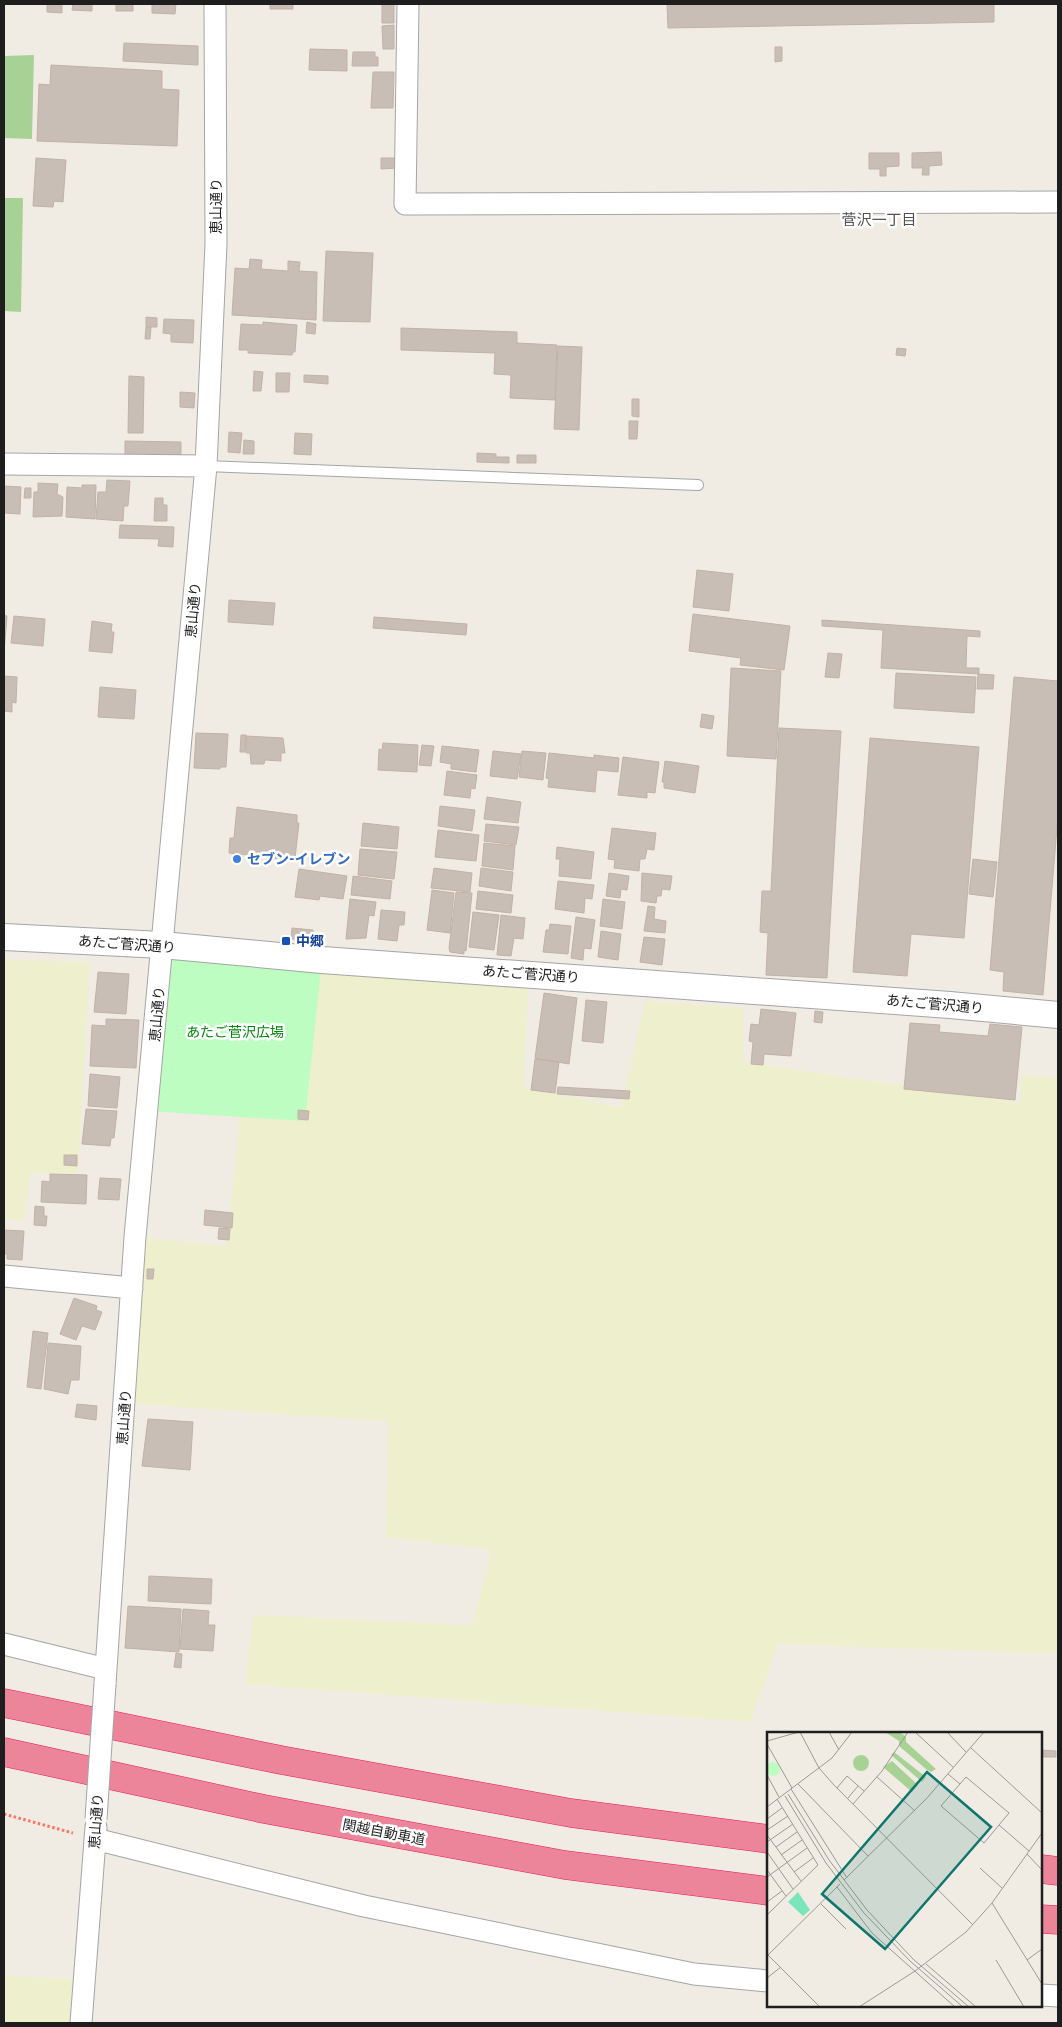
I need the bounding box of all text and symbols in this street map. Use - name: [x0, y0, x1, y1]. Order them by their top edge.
- street label: 恵山通り: [207, 178, 225, 234]
- district label: 菅沢一丁目: [841, 210, 917, 229]
- street label: 恵山通り: [182, 581, 204, 639]
- place label: セブン-イレブン: [247, 850, 351, 868]
- marker: セブン-イレブン: [231, 853, 243, 865]
- street label: あたご菅沢通り: [77, 932, 177, 956]
- place label: 中郷: [296, 932, 324, 950]
- marker: 中郷: [280, 935, 292, 947]
- street label: あたご菅沢通り: [481, 962, 581, 986]
- street label: 恵山通り: [146, 985, 168, 1043]
- street label: あたご菅沢通り: [885, 991, 985, 1017]
- park label: あたご菅沢広場: [186, 1023, 284, 1041]
- street label: 恵山通り: [113, 1388, 135, 1446]
- inset map: [767, 1732, 1042, 2007]
- street label: 恵山通り: [85, 1792, 107, 1850]
- street label: 関越自動車道: [341, 1815, 427, 1849]

